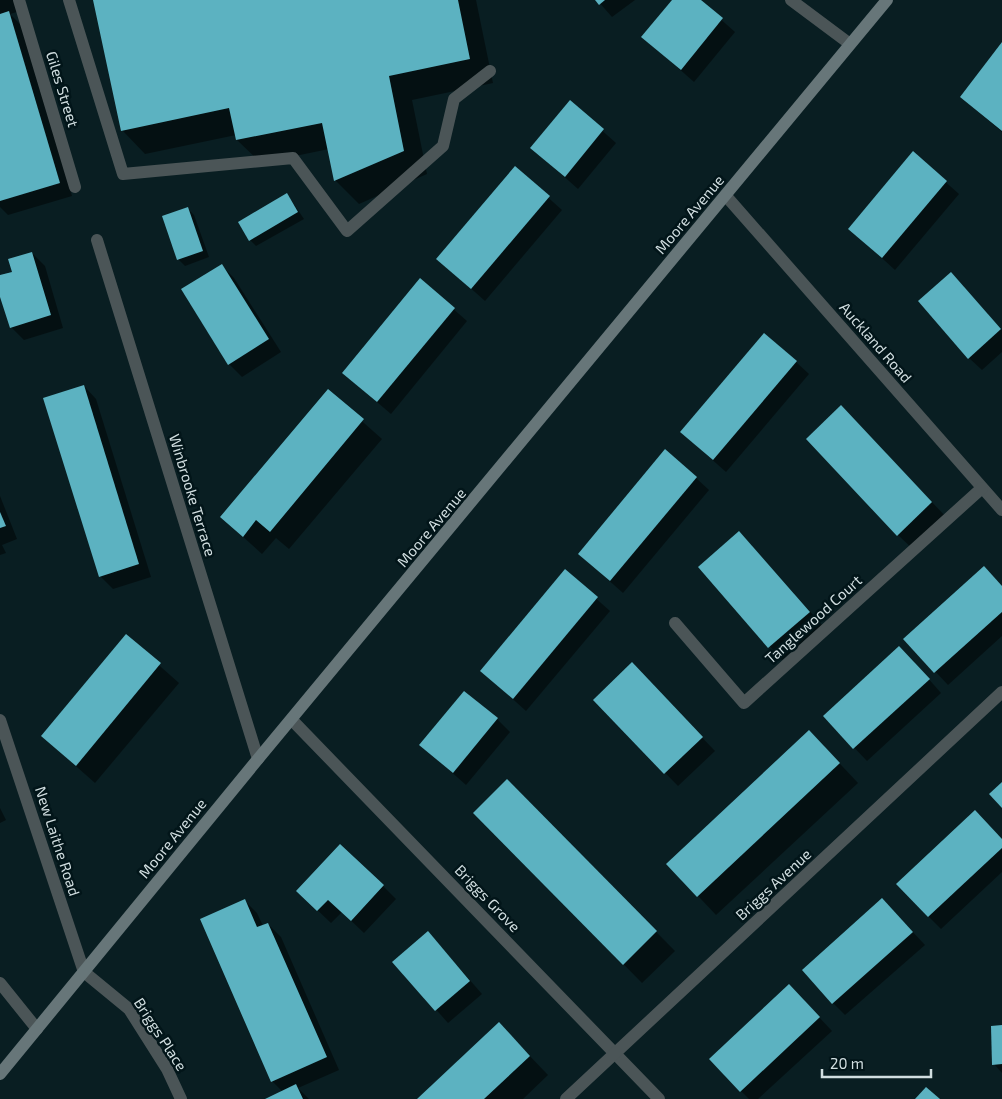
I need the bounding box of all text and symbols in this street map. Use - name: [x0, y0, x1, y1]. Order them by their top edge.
- street label: Giles Street: [43, 49, 83, 129]
- street label: Moore Avenue: [651, 171, 727, 257]
- street label: Auckland Road: [836, 298, 916, 386]
- street label: Winbrooke Terrace: [166, 432, 220, 558]
- street label: Moore Avenue: [393, 484, 469, 570]
- street label: Tanglewood Court: [761, 571, 865, 667]
- street label: New Laithe Road: [32, 784, 84, 898]
- street label: Moore Avenue: [134, 795, 210, 881]
- street label: Briggs Avenue: [732, 844, 814, 924]
- street label: Briggs Grove: [452, 861, 524, 935]
- street label: Briggs Place: [131, 994, 191, 1074]
- scale bar: [822, 1046, 931, 1078]
- text: 20 m: [830, 1054, 864, 1072]

